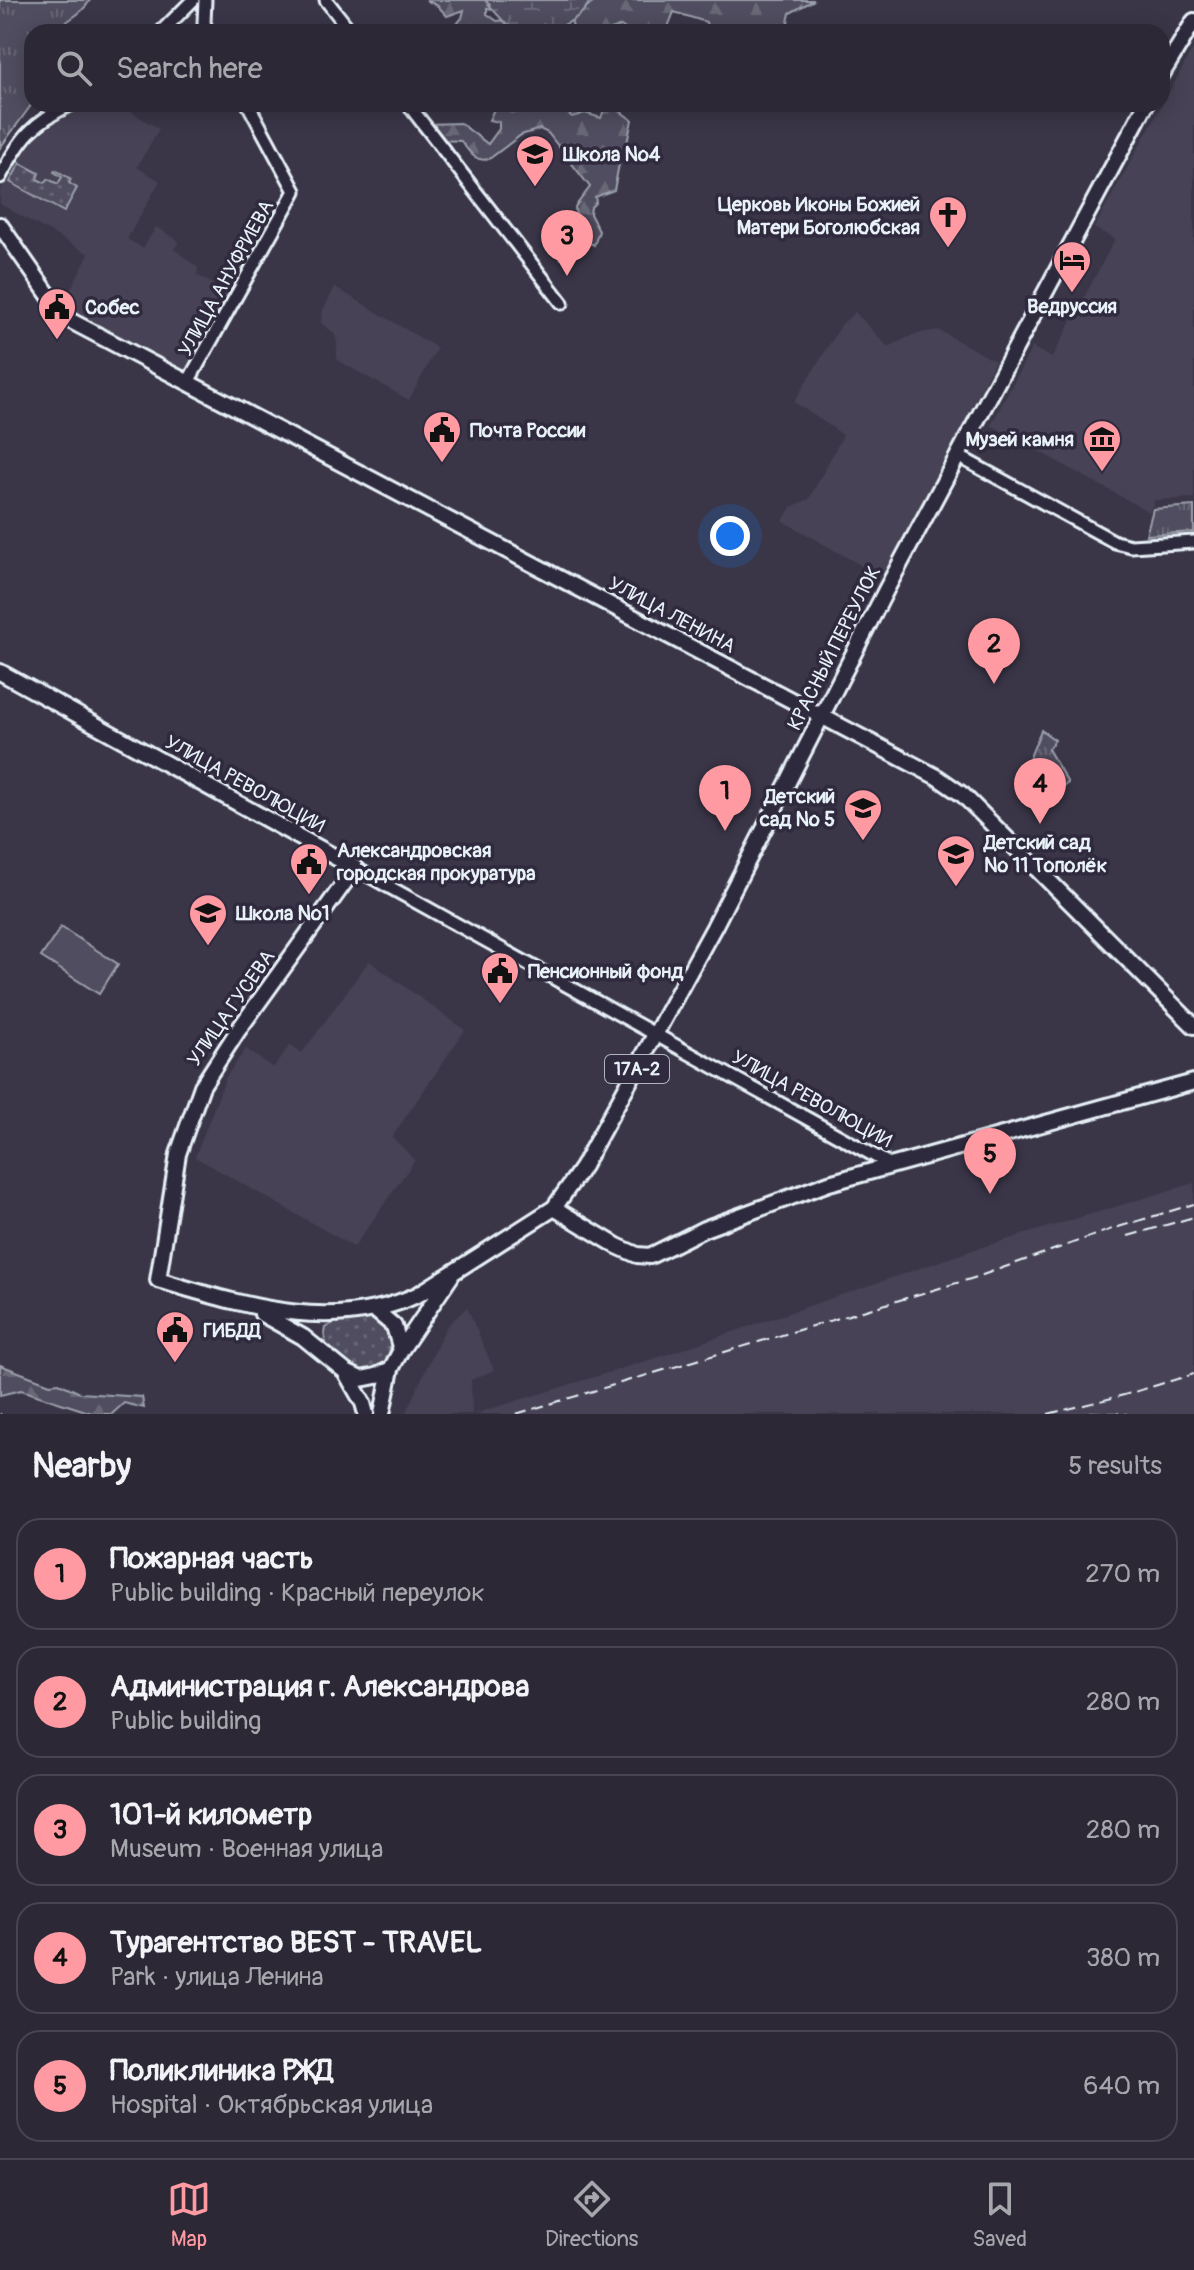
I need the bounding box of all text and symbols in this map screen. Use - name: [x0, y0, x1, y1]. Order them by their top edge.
- search box: [24, 24, 1170, 112]
- icon: search: [52, 46, 96, 90]
- text: Search here: [116, 50, 263, 87]
- school or university icon: Школа №4: [514, 133, 556, 188]
- place label: Школа №4: [562, 142, 661, 167]
- place label: Церковь Иконы Божией Матери Боголюбская: [718, 192, 920, 240]
- church icon: Церковь Иконы Божией Матери Боголюбская: [927, 194, 969, 249]
- street label: УЛИЦА АНУФРИЕВА: [173, 195, 279, 361]
- pin: 3: [541, 210, 593, 276]
- hotel icon: Ведруссия: [1051, 239, 1093, 294]
- public building icon: Собес: [36, 286, 78, 341]
- place label: Ведруссия: [1027, 294, 1117, 319]
- place label: Собес: [85, 295, 140, 320]
- public building icon: Почта России: [421, 409, 463, 464]
- place label: Почта России: [470, 418, 585, 443]
- museum icon: Музей камня: [1081, 418, 1123, 473]
- place label: Музей камня: [965, 427, 1074, 452]
- your location: [710, 516, 750, 556]
- street label: КРАСНЫЙ ПЕРЕУЛОК: [782, 562, 886, 734]
- street label: УЛИЦА ЛЕНИНА: [604, 571, 740, 659]
- pin: 2: [968, 618, 1020, 684]
- street label: УЛИЦА РЕВОЛЮЦИИ: [161, 730, 329, 838]
- pin: 4: [1014, 758, 1066, 824]
- pin: 1: [699, 765, 751, 831]
- place label: Детский сад № 5: [759, 784, 835, 832]
- school or university icon: Детский сад № 5: [842, 787, 884, 842]
- place label: Детский сад № 11 Тополёк: [983, 830, 1107, 878]
- school or university icon: Детский сад № 11 Тополёк: [935, 833, 977, 888]
- place label: Александровская городская прокуратура: [336, 838, 536, 886]
- public building icon: Александровская городская прокуратура: [288, 841, 330, 896]
- school or university icon: Школа №1: [187, 892, 229, 947]
- place label: Школа №1: [235, 901, 330, 926]
- street label: УЛИЦА ГУСЕВА: [182, 945, 280, 1071]
- public building icon: Пенсионный фонд: [479, 950, 521, 1005]
- place label: Пенсионный фонд: [528, 959, 684, 984]
- street label: УЛИЦА РЕВОЛЮЦИИ: [728, 1045, 896, 1153]
- road number: 17А-2: [605, 1055, 669, 1083]
- pin: 5: [964, 1128, 1016, 1194]
- public building icon: ГИБДД: [154, 1309, 196, 1364]
- place label: ГИБДД: [203, 1318, 262, 1343]
- text: Nearby: [32, 1445, 131, 1488]
- text: 5 results: [1068, 1450, 1162, 1482]
- text: Пожарная часть: [110, 1540, 314, 1577]
- text: 1: [55, 1558, 65, 1590]
- text: 270 m: [1085, 1558, 1160, 1590]
- text: Public building · Красный переулок: [110, 1577, 485, 1609]
- text: Администрация г. Александрова: [110, 1668, 529, 1705]
- text: 2: [53, 1686, 67, 1718]
- text: 280 m: [1086, 1686, 1160, 1718]
- text: Public building: [110, 1705, 261, 1737]
- text: 101-й километр: [110, 1796, 312, 1833]
- text: 3: [53, 1814, 67, 1846]
- text: 280 m: [1086, 1814, 1160, 1846]
- text: Museum · Военная улица: [110, 1833, 383, 1865]
- text: Турагентство BEST - TRAVEL: [110, 1924, 482, 1961]
- text: 4: [52, 1942, 68, 1974]
- text: 380 m: [1086, 1942, 1160, 1974]
- text: Park · улица Ленина: [110, 1961, 324, 1993]
- text: Поликлиника РЖД: [110, 2052, 333, 2089]
- text: 5: [53, 2070, 67, 2102]
- text: 640 m: [1083, 2070, 1160, 2102]
- text: Hospital · Октябрьская улица: [110, 2089, 433, 2121]
- tab: Map: [167, 2177, 211, 2253]
- tab: Directions: [545, 2177, 638, 2253]
- tab: Saved: [972, 2177, 1027, 2253]

